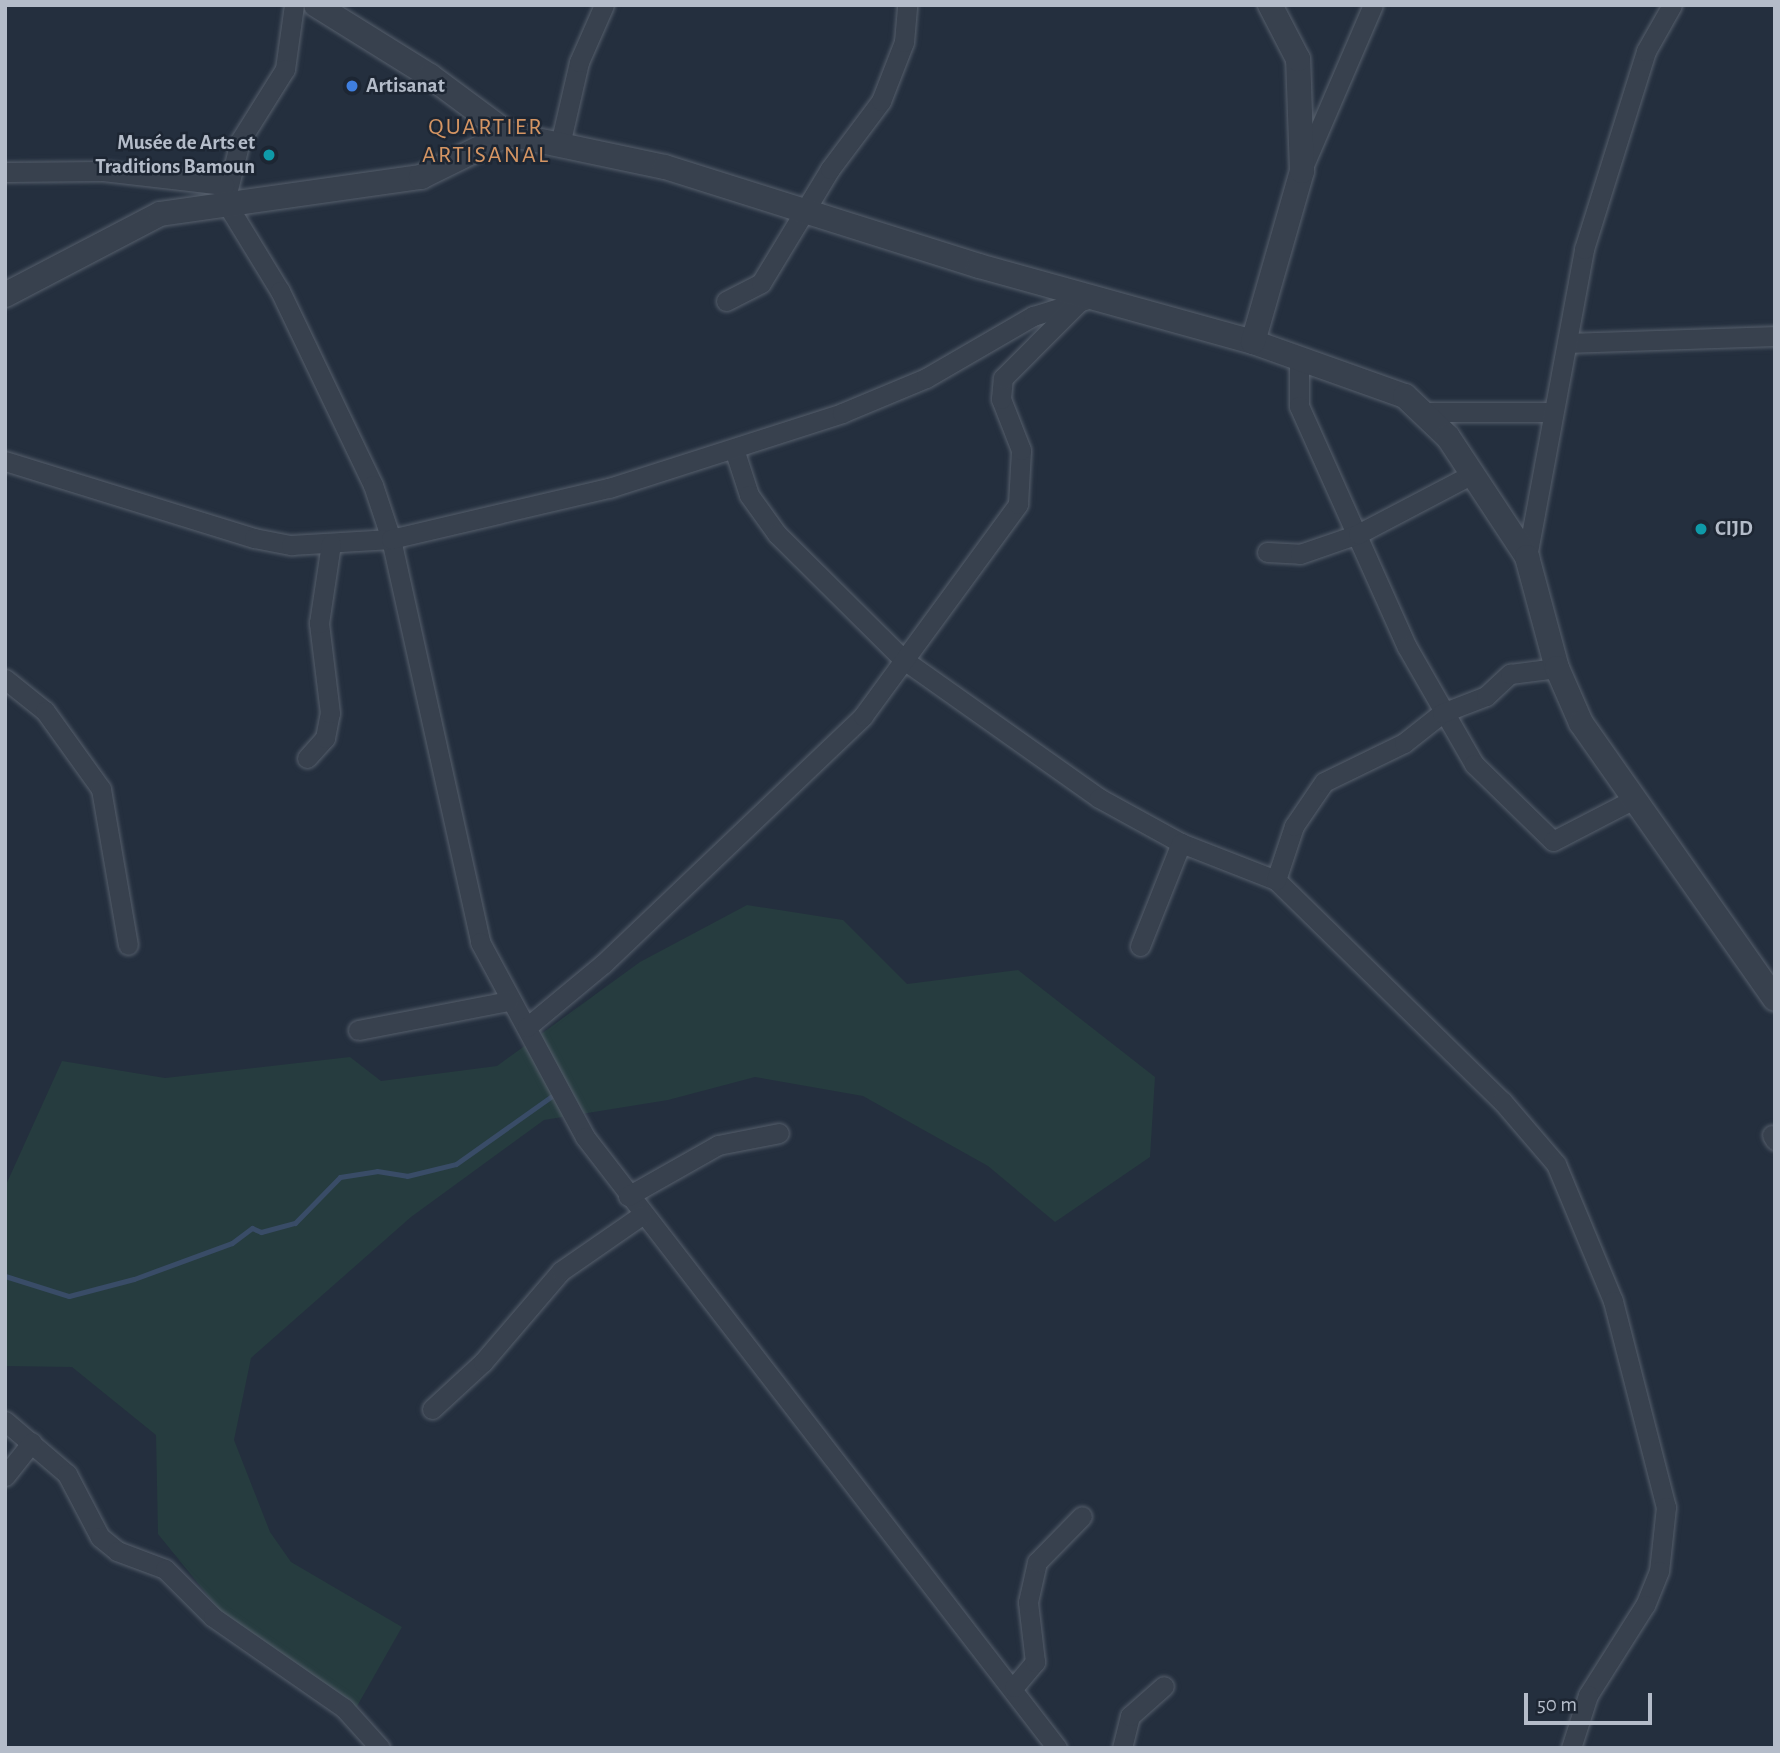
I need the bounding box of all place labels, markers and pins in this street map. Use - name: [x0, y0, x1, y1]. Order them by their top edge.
- place label: Artisanat: [366, 73, 445, 99]
- marker: Artisanat: [344, 78, 360, 94]
- place label: Musée de Arts et Traditions Bamoun: [95, 130, 255, 180]
- marker: Musée de Arts et Traditions Bamoun: [261, 147, 277, 163]
- place label: CIJD: [1715, 516, 1753, 542]
- marker: CIJD: [1693, 521, 1709, 537]

